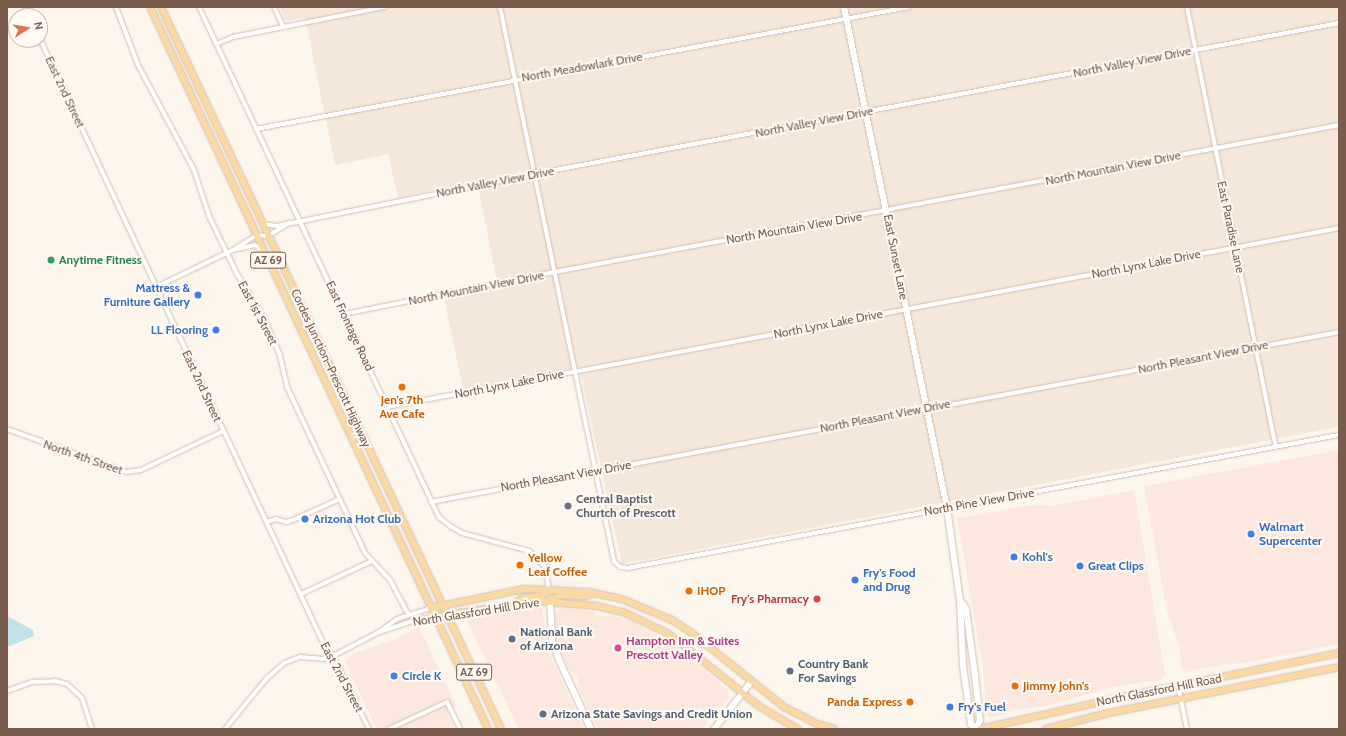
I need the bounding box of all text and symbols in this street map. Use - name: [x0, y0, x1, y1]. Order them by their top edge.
- north arrow: [8, 8, 48, 48]
- text: N: [31, 20, 46, 31]
- street label: North Valley View Drive: [1072, 44, 1192, 80]
- street label: North Meadowlark Drive: [520, 49, 644, 85]
- street label: East 2nd Street: [42, 54, 88, 130]
- street label: North Valley View Drive: [754, 104, 874, 140]
- street label: North Mountain View Drive: [1044, 148, 1182, 188]
- street label: North Valley View Drive: [435, 164, 555, 200]
- street label: East Paradise Lane: [1214, 180, 1248, 274]
- street label: North Mountain View Drive: [725, 209, 863, 247]
- street label: East Sunset Lane: [881, 213, 911, 301]
- street label: North Lynx Lake Drive: [1090, 246, 1202, 282]
- road number: AZ 69: [250, 251, 286, 269]
- place label: Anytime Fitness: [59, 253, 142, 267]
- marker: Anytime Fitness: [46, 255, 56, 265]
- street label: North Mountain View Drive: [407, 268, 545, 308]
- street label: East 1st Street: [235, 278, 281, 348]
- street label: East Frontage Road: [323, 279, 377, 373]
- place label: Mattress & Furniture Gallery: [104, 281, 190, 309]
- street label: Cordes Junction–Prescott Highway: [288, 286, 374, 450]
- marker: Mattress & Furniture Gallery: [193, 290, 203, 300]
- street label: North Lynx Lake Drive: [772, 306, 884, 342]
- place label: LL Flooring: [151, 323, 208, 337]
- marker: LL Flooring: [211, 325, 221, 335]
- street label: North Pleasant View Drive: [1137, 337, 1269, 377]
- street label: East 2nd Street: [179, 348, 225, 424]
- street label: North Lynx Lake Drive: [453, 366, 565, 402]
- marker: Jen's 7th Ave Cafe: [397, 382, 407, 392]
- place label: Jen's 7th Ave Cafe: [379, 393, 425, 421]
- street label: North Pleasant View Drive: [819, 396, 951, 436]
- street label: North 4th Street: [41, 437, 125, 477]
- street label: North Pleasant View Drive: [500, 457, 632, 495]
- street label: North Pine View Drive: [923, 485, 1035, 519]
- place label: Central Baptist Churtch of Prescott: [576, 492, 676, 520]
- marker: Central Baptist Churtch of Prescott: [563, 501, 573, 511]
- place label: Arizona Hot Club: [313, 512, 401, 526]
- marker: Arizona Hot Club: [300, 514, 310, 524]
- place label: Walmart Supercenter: [1259, 520, 1322, 548]
- marker: Walmart Supercenter: [1246, 529, 1256, 539]
- place label: Kohl's: [1022, 550, 1053, 564]
- place label: Yellow Leaf Coffee: [528, 551, 587, 579]
- marker: Kohl's: [1009, 552, 1019, 562]
- place label: Great Clips: [1088, 559, 1144, 573]
- marker: Yellow Leaf Coffee: [515, 560, 525, 570]
- marker: Great Clips: [1075, 561, 1085, 571]
- place label: Fry's Food and Drug: [863, 566, 916, 594]
- marker: Fry's Food and Drug: [850, 575, 860, 585]
- place label: IHOP: [697, 584, 725, 598]
- marker: IHOP: [684, 586, 694, 596]
- place label: Fry's Pharmacy: [731, 592, 809, 606]
- marker: Fry's Pharmacy: [812, 594, 822, 604]
- street label: North Glassford Hill Drive: [412, 595, 540, 629]
- place label: National Bank of Arizona: [520, 625, 592, 653]
- marker: National Bank of Arizona: [507, 634, 517, 644]
- place label: Hampton Inn & Suites Prescott Valley: [626, 634, 739, 662]
- street label: East 2nd Street: [317, 639, 367, 715]
- marker: Hampton Inn & Suites Prescott Valley: [613, 643, 623, 653]
- place label: Country Bank For Savings: [798, 657, 868, 685]
- road number: AZ 69: [456, 663, 492, 681]
- marker: Country Bank For Savings: [785, 666, 795, 676]
- place label: Circle K: [402, 669, 441, 683]
- marker: Circle K: [389, 671, 399, 681]
- street label: North Glassford Hill Road: [1095, 671, 1223, 709]
- place label: Jimmy John's: [1023, 679, 1089, 693]
- marker: Jimmy John's: [1010, 681, 1020, 691]
- place label: Panda Express: [827, 695, 902, 709]
- marker: Panda Express: [905, 697, 915, 707]
- place label: Fry's Fuel: [958, 700, 1006, 714]
- marker: Fry's Fuel: [945, 702, 955, 712]
- place label: Arizona State Savings and Credit Union: [551, 707, 752, 721]
- marker: Arizona State Savings and Credit Union: [538, 709, 548, 719]

